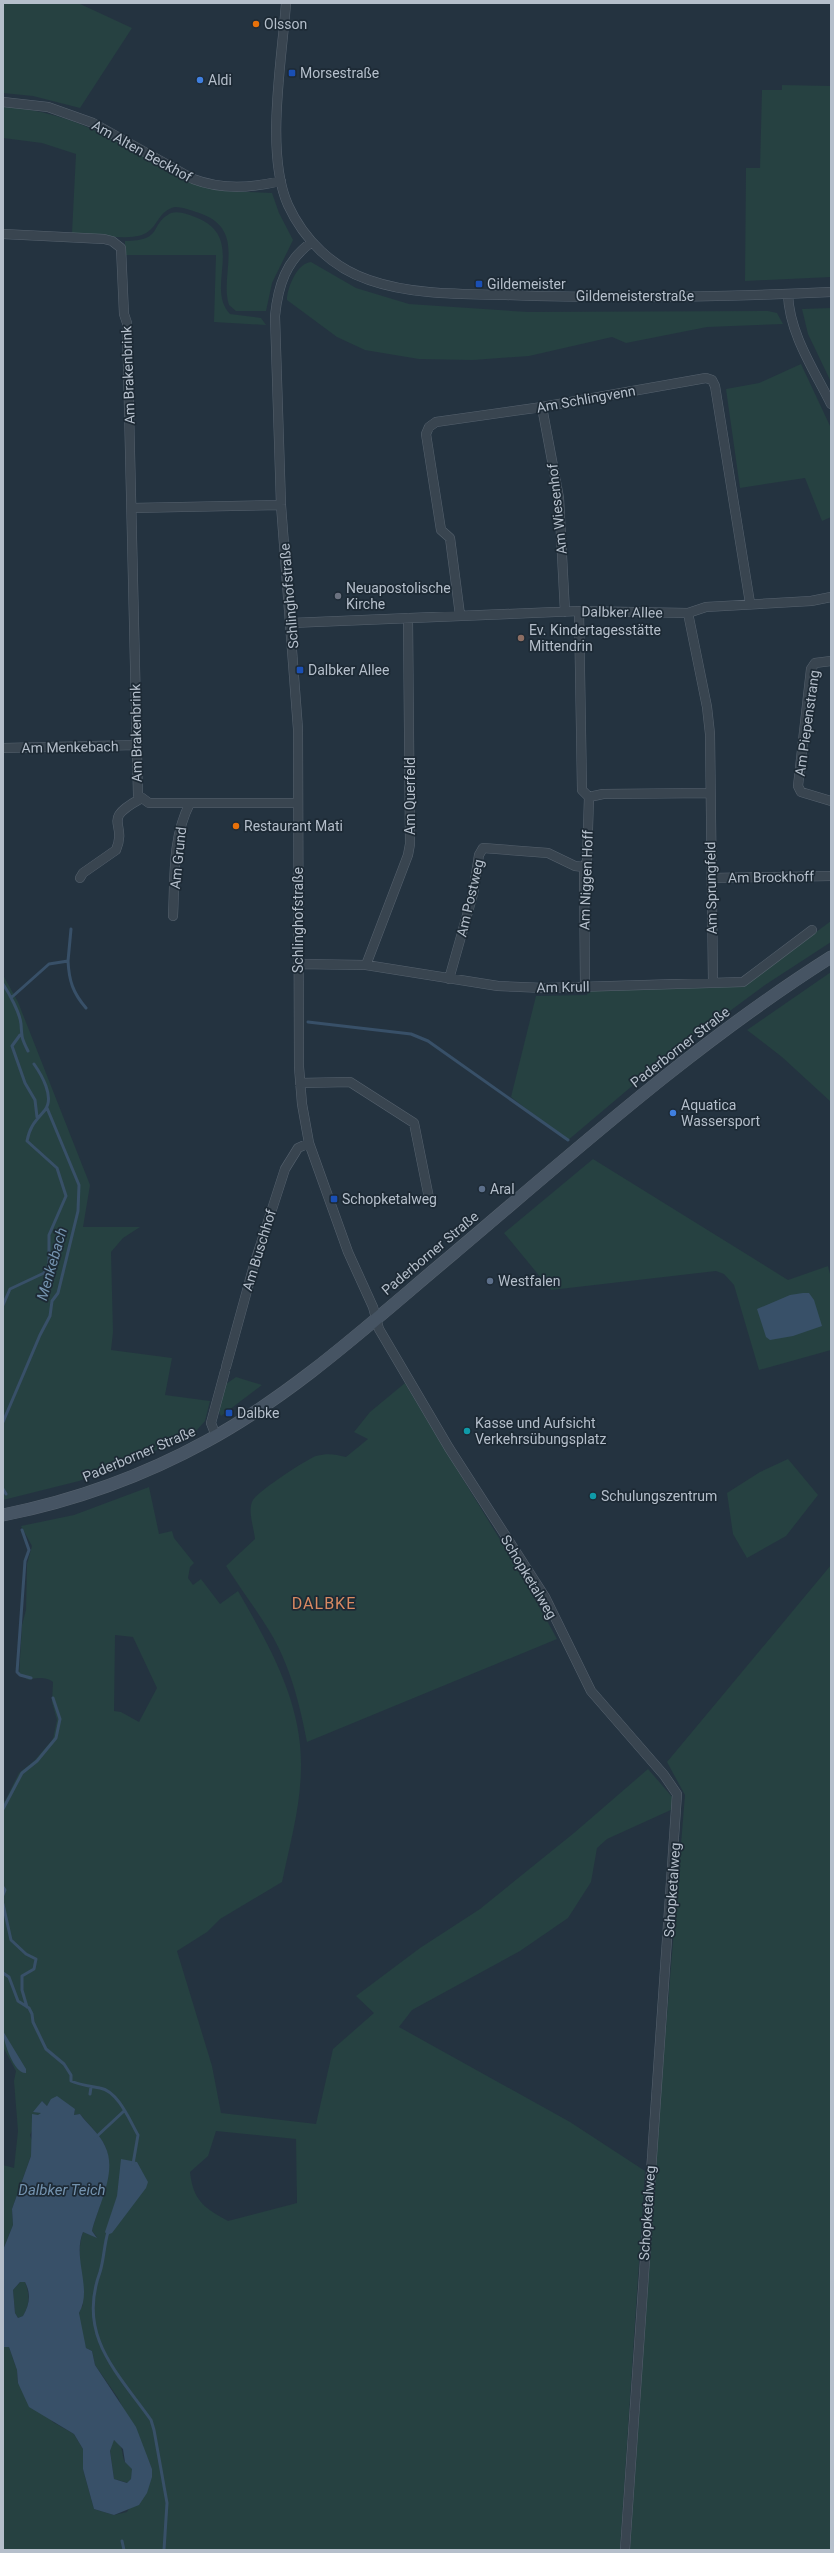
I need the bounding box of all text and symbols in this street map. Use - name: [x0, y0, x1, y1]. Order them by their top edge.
- place label: Olsson: [264, 16, 307, 32]
- marker: Olsson: [251, 19, 261, 29]
- place label: Morsestraße: [300, 65, 379, 81]
- marker: Morsestraße: [287, 68, 297, 78]
- place label: Aldi: [208, 72, 232, 88]
- marker: Aldi: [195, 75, 205, 85]
- street label: Am Alten Beckhof: [89, 117, 195, 185]
- place label: Gildemeister: [487, 276, 566, 292]
- marker: Gildemeister: [474, 279, 484, 289]
- street label: Gildemeisterstraße: [576, 288, 694, 304]
- street label: Am Brakenbrink: [118, 325, 138, 425]
- street label: Am Schlingvenn: [535, 382, 637, 416]
- street label: Am Wiesenhof: [544, 463, 570, 555]
- street label: Schlinghofstraße: [276, 543, 302, 649]
- place label: Neuapostolische Kirche: [346, 580, 451, 612]
- marker: Neuapostolische Kirche: [333, 591, 343, 601]
- street label: Dalbker Allee: [581, 603, 663, 621]
- place label: Ev. Kindertagesstätte Mittendrin: [529, 622, 661, 654]
- marker: Ev. Kindertagesstätte Mittendrin: [516, 633, 526, 643]
- place label: Dalbker Allee: [308, 662, 389, 678]
- marker: Dalbker Allee: [295, 665, 305, 675]
- street label: Am Piepenstrang: [792, 669, 822, 777]
- street label: Am Brakenbrink: [127, 683, 145, 782]
- street label: Am Menkebach: [21, 738, 119, 756]
- street label: Am Querfeld: [402, 757, 418, 835]
- place label: Restaurant Mati: [244, 818, 343, 834]
- marker: Restaurant Mati: [231, 821, 241, 831]
- street label: Am Grund: [167, 826, 189, 890]
- street label: Am Niggen Hoff: [576, 829, 596, 930]
- street label: Am Sprungfeld: [702, 842, 720, 934]
- street label: Am Postweg: [453, 858, 487, 938]
- street label: Schlinghofstraße: [290, 867, 306, 973]
- street label: Am Brockhoff: [728, 868, 814, 886]
- street label: Am Krull: [536, 979, 590, 995]
- street label: Paderborner Straße: [627, 1003, 733, 1091]
- place label: Aquatica Wassersport: [681, 1097, 761, 1129]
- marker: Aquatica Wassersport: [668, 1108, 678, 1118]
- place label: Aral: [490, 1181, 515, 1197]
- marker: Aral: [477, 1184, 487, 1194]
- place label: Schopketalweg: [342, 1191, 437, 1207]
- marker: Schopketalweg: [329, 1194, 339, 1204]
- street label: Am Buschhof: [239, 1207, 279, 1293]
- street label: Paderborner Straße: [378, 1208, 482, 1298]
- water label: Menkebach: [33, 1225, 71, 1303]
- place label: Westfalen: [498, 1273, 560, 1289]
- marker: Westfalen: [485, 1276, 495, 1286]
- place label: Dalbke: [237, 1405, 279, 1421]
- marker: Dalbke: [224, 1408, 234, 1418]
- place label: Kasse und Aufsicht Verkehrsübungsplatz: [475, 1415, 606, 1447]
- street label: Paderborner Straße: [80, 1423, 198, 1485]
- marker: Kasse und Aufsicht Verkehrsübungsplatz: [462, 1426, 472, 1436]
- place label: Schulungszentrum: [601, 1488, 717, 1504]
- marker: Schulungszentrum: [588, 1491, 598, 1501]
- street label: Schopketalweg: [498, 1532, 560, 1622]
- district label: DALBKE: [292, 1594, 356, 1613]
- street label: Schopketalweg: [661, 1842, 683, 1938]
- street label: Schopketalweg: [636, 2165, 658, 2261]
- water label: Dalbker Teich: [18, 2181, 106, 2199]

